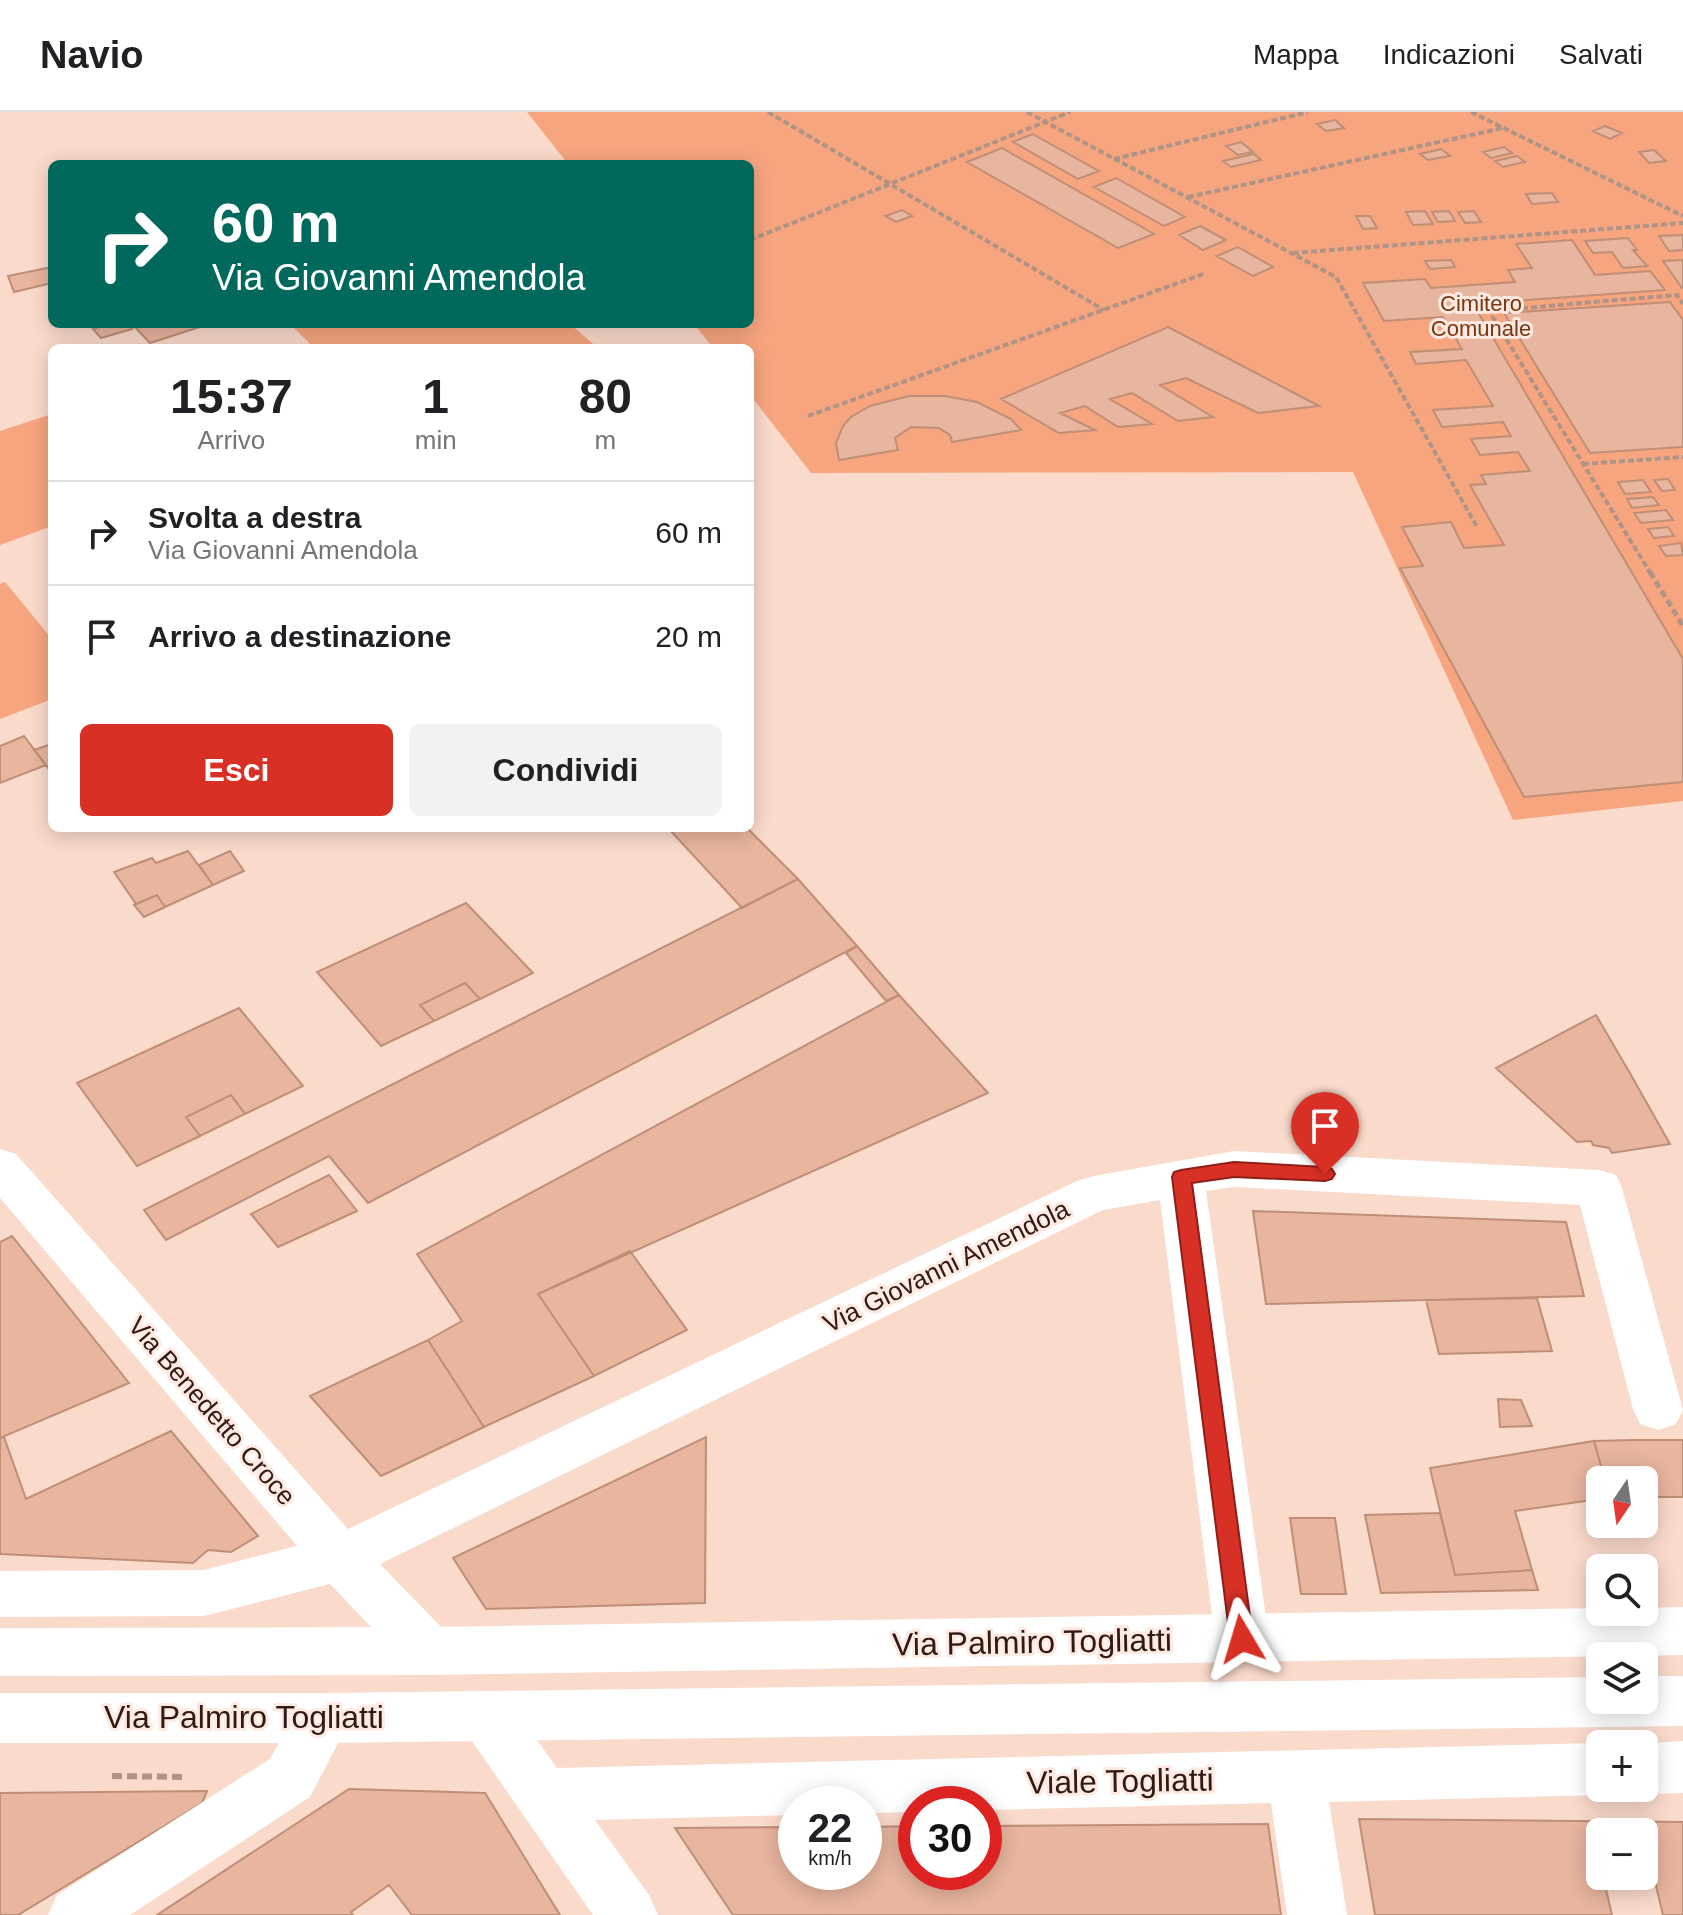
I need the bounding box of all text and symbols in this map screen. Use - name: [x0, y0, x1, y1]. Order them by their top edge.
- text: Navio: [40, 34, 143, 76]
- text: Mappa: [1253, 39, 1339, 70]
- text: Indicazioni: [1383, 39, 1515, 70]
- text: Salvati: [1559, 39, 1643, 70]
- text: 60 m: [212, 191, 340, 254]
- icon: right: [80, 192, 184, 296]
- text: Via Giovanni Amendola: [212, 257, 586, 298]
- park label: Cimitero Comunale: [1431, 291, 1531, 341]
- text: 15:37: [170, 370, 293, 423]
- text: 1: [422, 370, 449, 423]
- text: 80: [579, 370, 632, 423]
- text: Arrivo: [197, 425, 265, 455]
- text: min: [415, 425, 457, 455]
- text: m: [594, 425, 616, 455]
- text: Svolta a destra: [148, 501, 361, 534]
- icon: right: [80, 511, 124, 555]
- text: 60 m: [655, 516, 722, 549]
- text: Via Giovanni Amendola: [148, 535, 418, 565]
- icon: arrive: [80, 615, 124, 659]
- text: Arrivo a destinazione: [148, 620, 451, 653]
- text: 20 m: [655, 620, 722, 653]
- button: Esci: [80, 724, 393, 816]
- button: Condividi: [409, 724, 722, 816]
- pin: [1291, 1092, 1359, 1174]
- icon: arrive: [1303, 1104, 1347, 1148]
- street label: Via Giovanni Amendola: [818, 1193, 1074, 1339]
- street label: Via Benedetto Croce: [122, 1311, 302, 1511]
- north arrow: [1586, 1466, 1658, 1538]
- map controls: [1586, 1466, 1658, 1890]
- button: search: [1586, 1554, 1658, 1626]
- position arrow: [1200, 1597, 1284, 1681]
- street label: Via Palmiro Togliatti: [892, 1622, 1172, 1662]
- button: layers: [1586, 1642, 1658, 1714]
- street label: Via Palmiro Togliatti: [104, 1699, 384, 1735]
- button: +: [1586, 1730, 1658, 1802]
- street label: Viale Togliatti: [1026, 1761, 1214, 1801]
- speed limit sign: 30: [898, 1786, 1002, 1890]
- text: 22: [808, 1806, 852, 1850]
- button: −: [1586, 1818, 1658, 1890]
- text: km/h: [808, 1847, 852, 1869]

